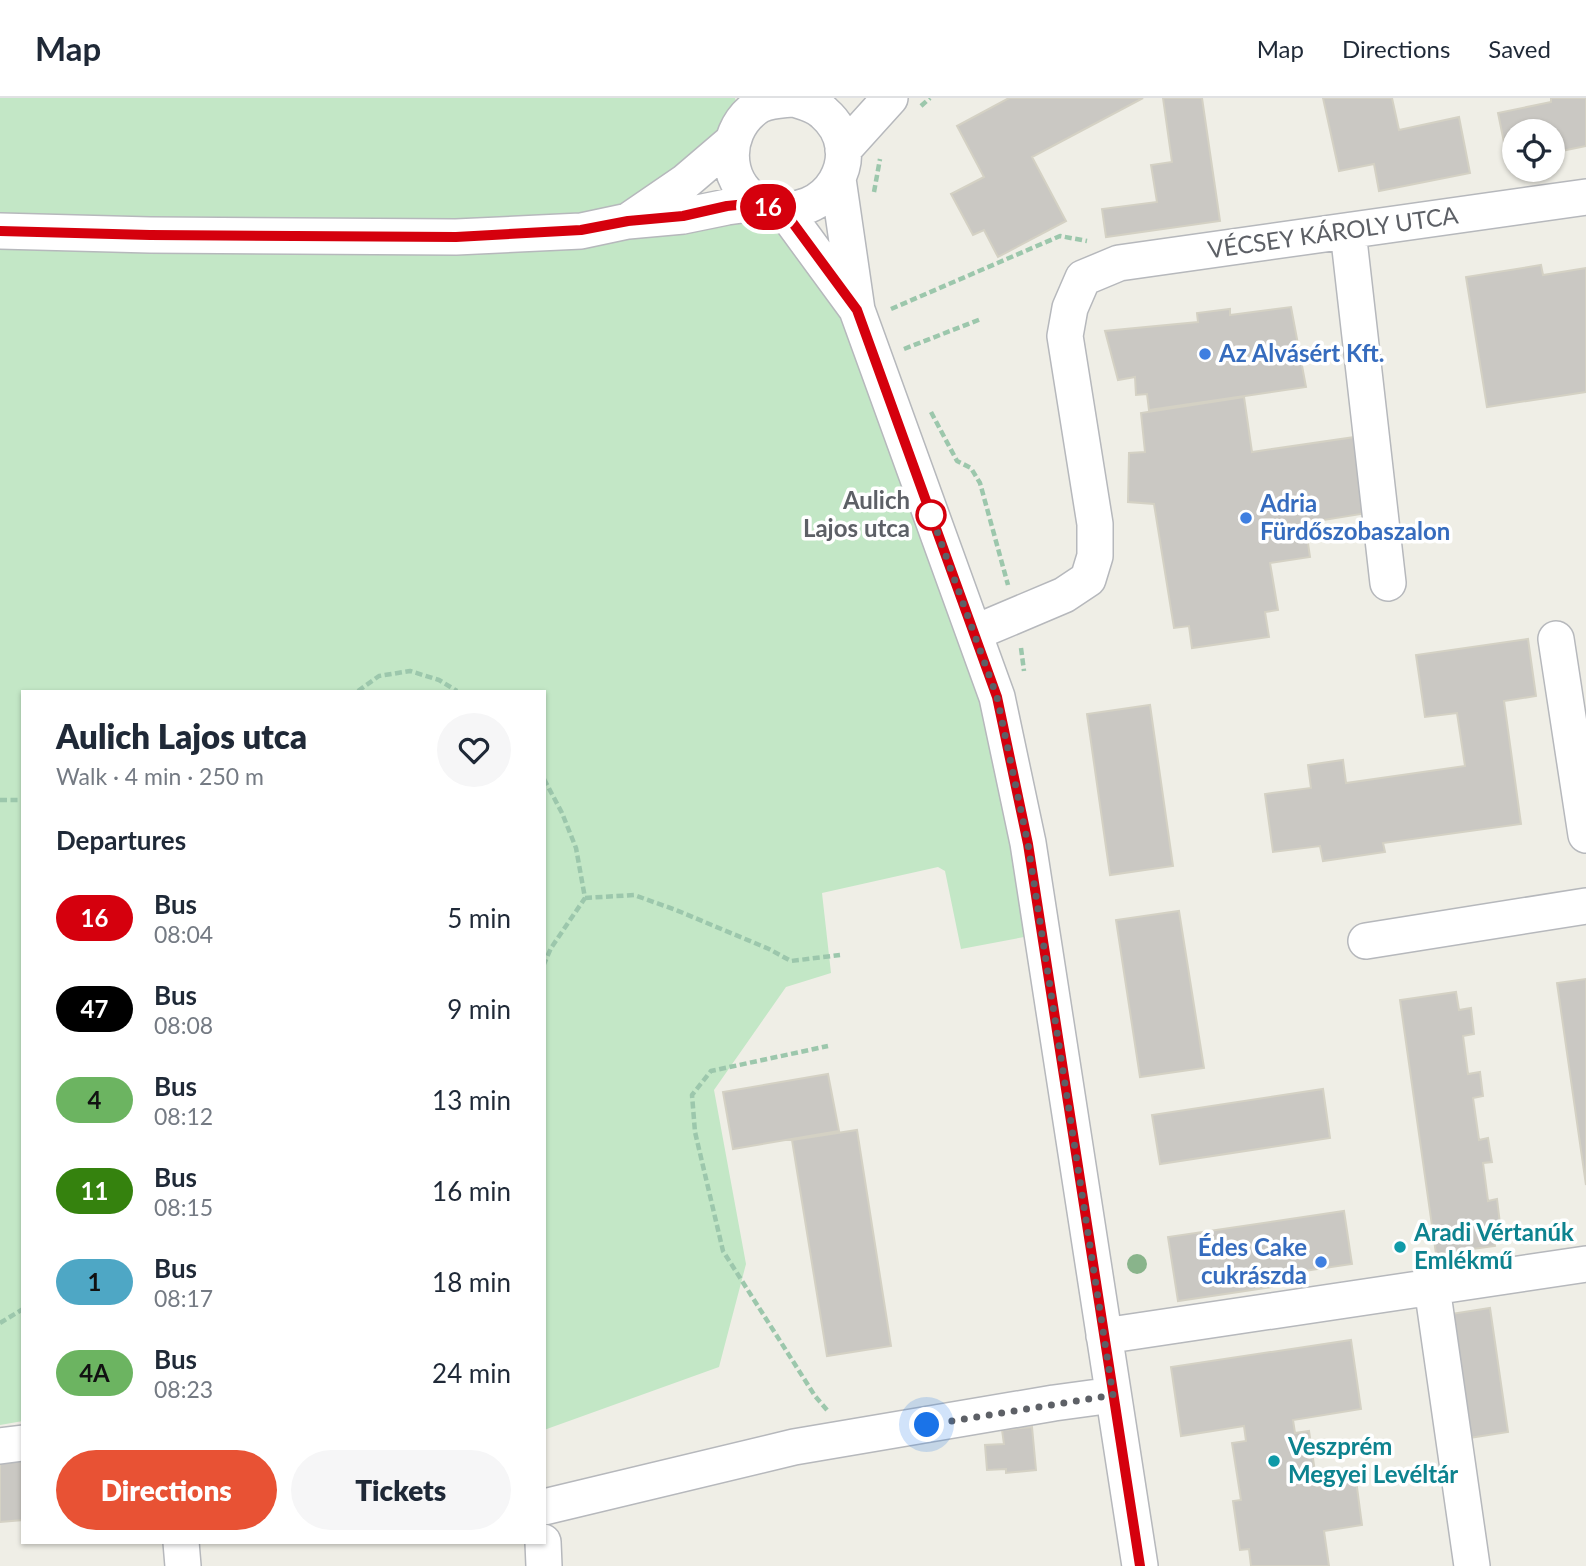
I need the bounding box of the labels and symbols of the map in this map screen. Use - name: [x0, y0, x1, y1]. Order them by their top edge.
- line badge: 16: [736, 184, 800, 230]
- street label: VÉCSEY KÁROLY UTCA: [1206, 199, 1461, 263]
- place label: Az Alvásért Kft.: [1218, 338, 1384, 367]
- marker: Az Alvásért Kft.: [1197, 346, 1213, 362]
- place label: Aulich Lajos utca: [803, 485, 910, 542]
- place label: Adria Fürdőszobaszalon: [1259, 488, 1450, 545]
- marker: Aulich Lajos utca: [916, 500, 946, 530]
- marker: Adria Fürdőszobaszalon: [1238, 510, 1254, 526]
- place label: Aradi Vértanúk Emlékmű: [1413, 1217, 1574, 1274]
- place label: Édes Cake cukrászda: [1198, 1232, 1307, 1289]
- marker: Aradi Vértanúk Emlékmű: [1392, 1239, 1408, 1255]
- marker: Édes Cake cukrászda: [1313, 1254, 1329, 1270]
- your location: [909, 1407, 944, 1442]
- place label: Veszprém Megyei Levéltár: [1287, 1431, 1458, 1488]
- marker: Veszprém Megyei Levéltár: [1266, 1453, 1282, 1469]

